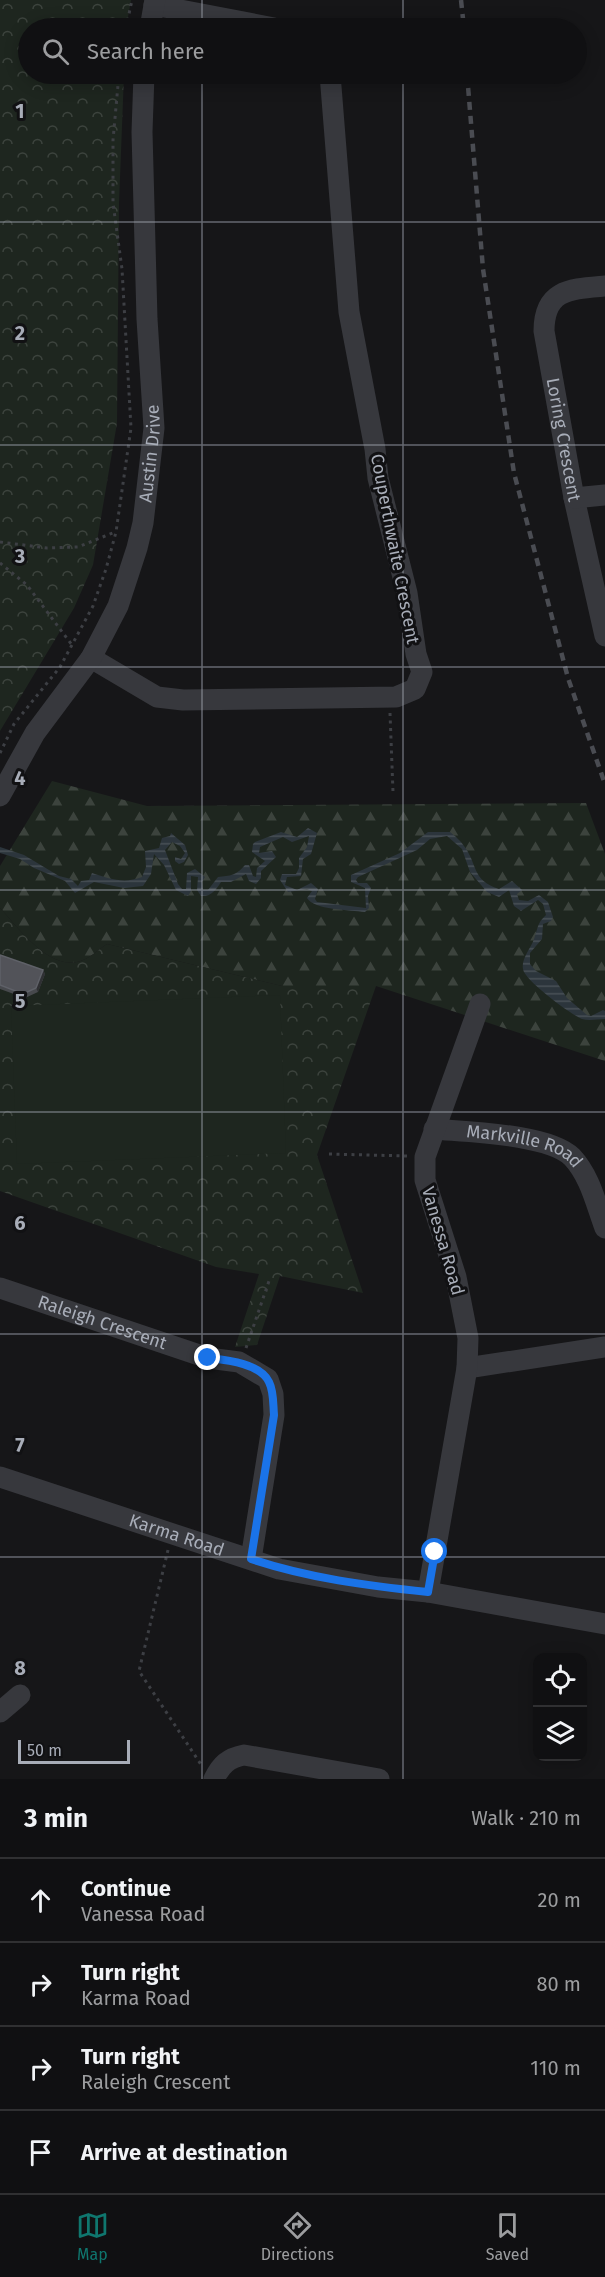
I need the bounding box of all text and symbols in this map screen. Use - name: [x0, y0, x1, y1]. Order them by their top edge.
- search box: [18, 18, 587, 84]
- icon: search: [39, 35, 72, 68]
- text: Search here: [87, 38, 205, 65]
- text: 1: [15, 99, 25, 123]
- text: 2: [15, 321, 25, 345]
- street label: Loring Crescent: [542, 376, 586, 504]
- street label: Austin Drive: [134, 404, 165, 504]
- street label: Couperthwaite Crescent: [366, 452, 424, 646]
- text: 3: [14, 544, 25, 568]
- text: 4: [14, 766, 26, 790]
- text: 5: [15, 989, 26, 1013]
- street label: Markville Road: [466, 1120, 587, 1172]
- street label: Vanessa Road: [417, 1184, 469, 1298]
- text: 6: [14, 1211, 26, 1235]
- street label: Raleigh Crescent: [35, 1291, 170, 1355]
- route end: [194, 1344, 220, 1370]
- text: 7: [15, 1433, 25, 1457]
- street label: Karma Road: [126, 1509, 227, 1561]
- route start: [421, 1538, 447, 1564]
- map controls: [533, 1653, 587, 1761]
- button: locate: [533, 1653, 587, 1707]
- text: 8: [14, 1656, 26, 1680]
- button: layers: [533, 1707, 587, 1761]
- scale bar: [18, 1737, 130, 1764]
- text: 50 m: [27, 1741, 62, 1760]
- text: 3 min: [24, 1803, 88, 1834]
- text: Walk · 210 m: [471, 1806, 581, 1830]
- text: Continue: [81, 1875, 171, 1902]
- icon: ahead: [24, 1884, 57, 1917]
- text: 20 m: [538, 1888, 581, 1912]
- text: Vanessa Road: [81, 1902, 205, 1926]
- text: Turn right: [81, 1959, 180, 1986]
- icon: right: [24, 1968, 57, 2001]
- text: 80 m: [536, 1972, 581, 1996]
- text: Karma Road: [81, 1986, 191, 2010]
- text: Turn right: [81, 2043, 180, 2070]
- icon: right: [24, 2052, 57, 2085]
- text: 110 m: [530, 2056, 581, 2080]
- text: Raleigh Crescent: [81, 2070, 231, 2094]
- icon: arrive: [24, 2136, 57, 2169]
- text: Arrive at destination: [81, 2139, 288, 2166]
- tab: Map: [76, 2209, 109, 2264]
- tab: Directions: [261, 2209, 334, 2264]
- tab: Saved: [486, 2209, 529, 2264]

